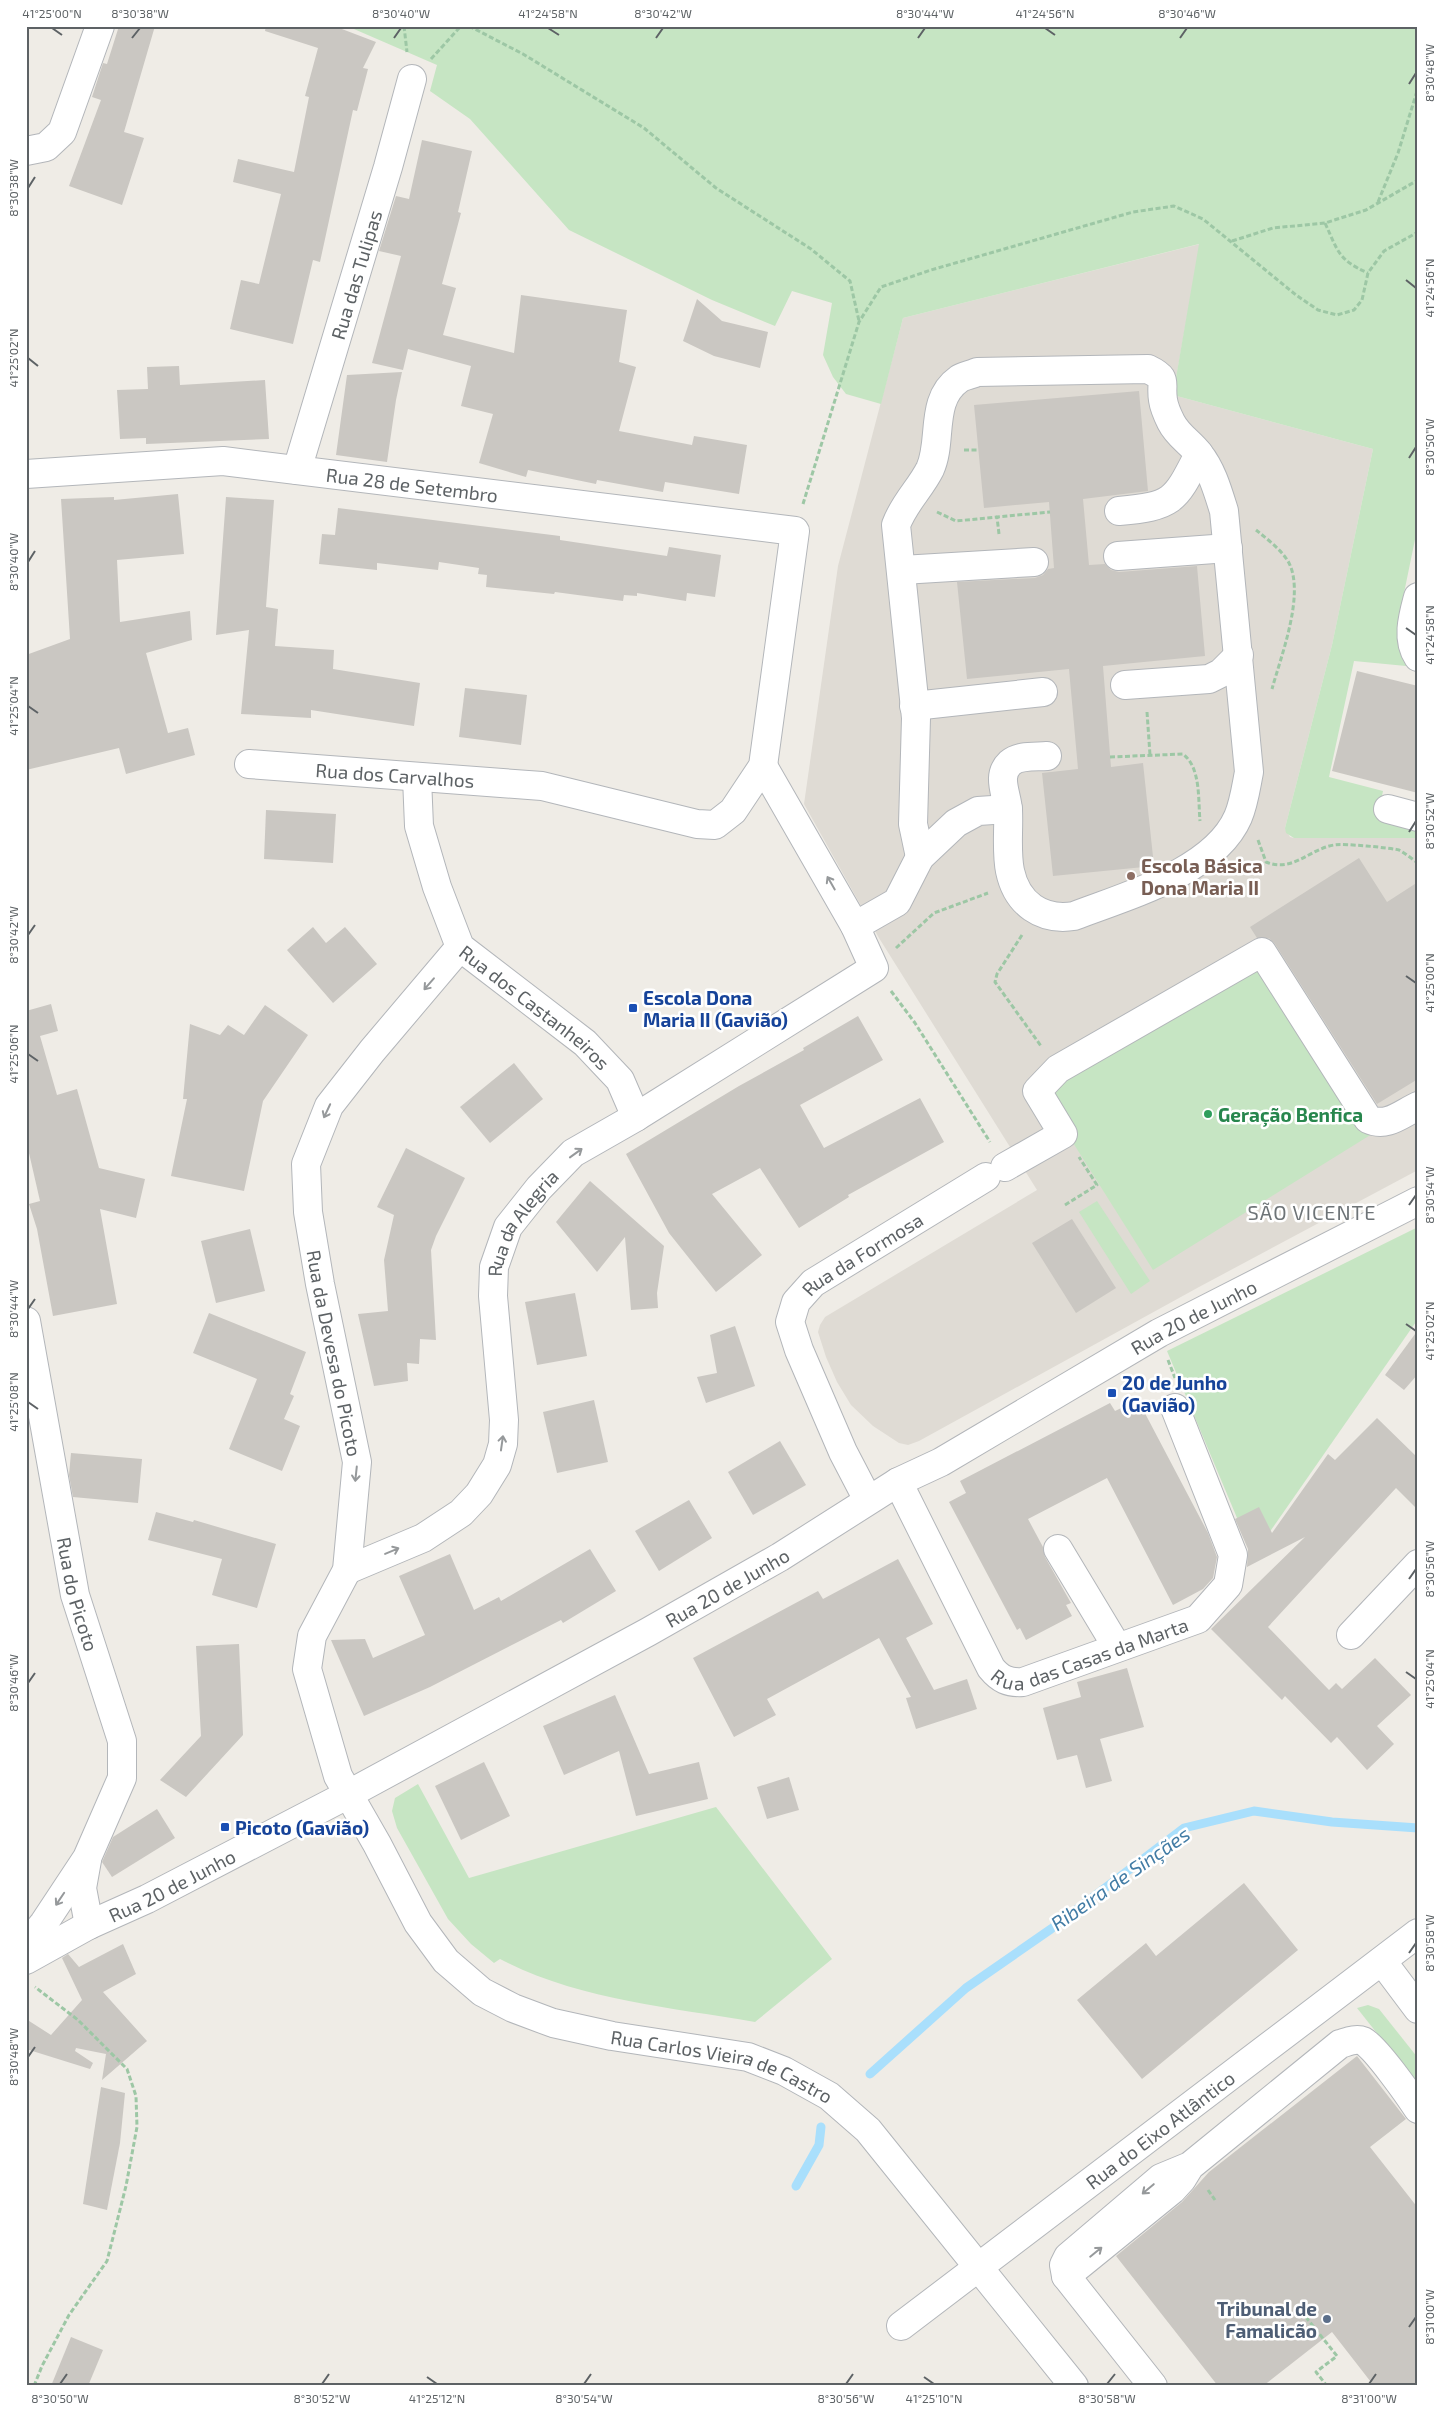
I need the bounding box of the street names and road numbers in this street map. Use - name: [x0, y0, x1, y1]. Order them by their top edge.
- street label: Rua das Tulipas: [325, 207, 386, 342]
- street label: Rua 28 de Setembro: [325, 462, 499, 506]
- street label: Rua dos Carvalhos: [315, 758, 475, 792]
- street label: Rua dos Castanheiros: [455, 940, 615, 1074]
- street label: Rua da Alegria: [482, 1164, 563, 1277]
- street label: Rua da Formosa: [796, 1207, 927, 1300]
- street label: Rua da Devesa do Picoto: [303, 1248, 367, 1458]
- street label: Rua 20 de Junho: [1126, 1274, 1260, 1359]
- street label: Rua do Picoto: [53, 1535, 104, 1654]
- street label: Rua 20 de Junho: [661, 1543, 793, 1632]
- street label: Rua das Casas da Marta: [987, 1612, 1191, 1694]
- street label: Rua 20 de Junho: [105, 1844, 239, 1926]
- street label: Rua Carlos Vieira de Castro: [609, 2024, 837, 2107]
- street label: Rua do Eixo Atlântico: [1081, 2065, 1239, 2193]

